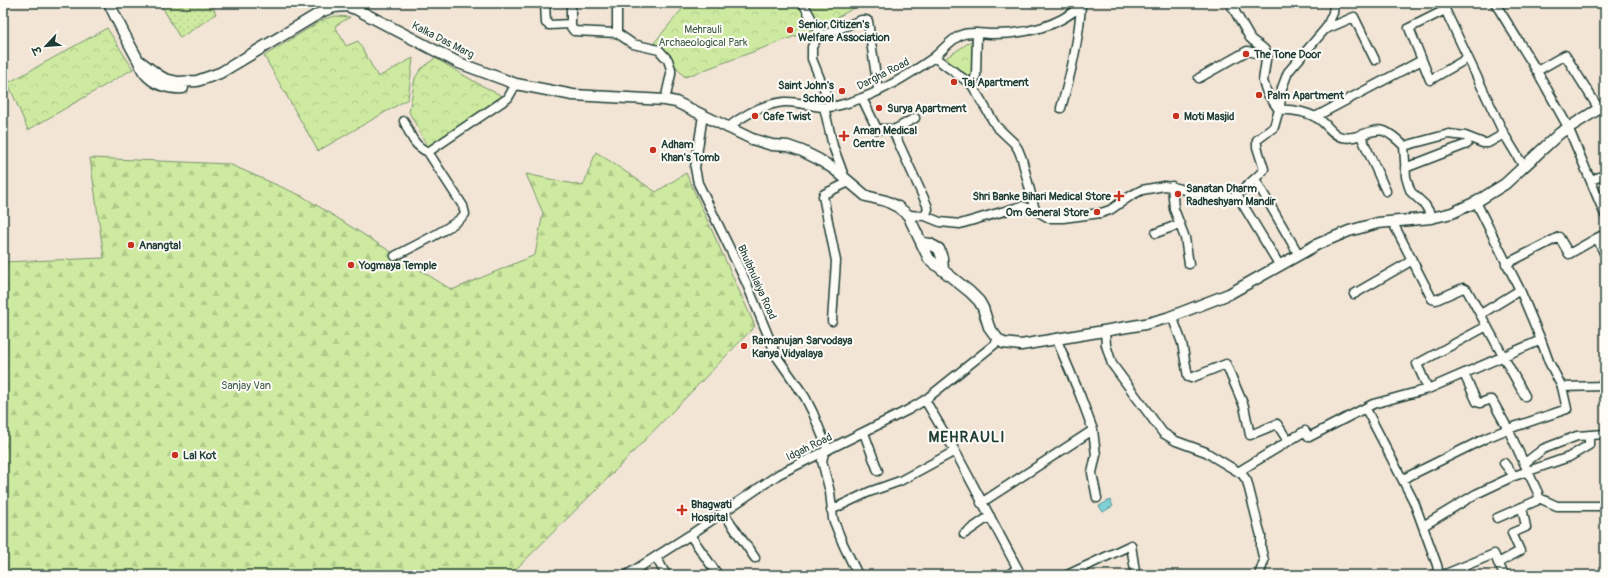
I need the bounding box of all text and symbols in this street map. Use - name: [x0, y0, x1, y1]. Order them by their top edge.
- place label: Senior Citizen's Welfare Association: [798, 18, 890, 44]
- street label: Kalka Das Marg: [410, 19, 477, 61]
- park label: Mehrauli Archaeological Park: [658, 23, 748, 49]
- marker: Senior Citizen's Welfare Association: [785, 25, 795, 35]
- north arrow: [26, 26, 66, 66]
- text: उ: [29, 43, 45, 57]
- place label: The Tone Door: [1253, 48, 1322, 61]
- marker: The Tone Door: [1241, 49, 1251, 59]
- street label: Dargha Road: [855, 55, 911, 93]
- place label: Taj Apartment: [961, 76, 1029, 89]
- marker: Taj Apartment: [949, 77, 959, 87]
- place label: Saint John's School: [778, 79, 834, 105]
- marker: Saint John's School: [837, 86, 847, 96]
- place label: Palm Apartment: [1267, 89, 1344, 102]
- marker: Palm Apartment: [1254, 90, 1264, 100]
- place label: Surya Apartment: [887, 102, 967, 115]
- marker: Surya Apartment: [874, 103, 884, 113]
- place label: Cafe Twist: [763, 110, 812, 123]
- place label: Moti Masjid: [1184, 110, 1234, 123]
- marker: Cafe Twist: [750, 111, 760, 121]
- marker: Moti Masjid: [1171, 111, 1181, 121]
- place label: Aman Medical Centre: [853, 124, 917, 150]
- marker: Aman Medical Centre: [838, 130, 850, 142]
- place label: Adham Khan's Tomb: [661, 138, 720, 164]
- marker: Adham Khan's Tomb: [648, 145, 658, 155]
- place label: Sanatan Dharm Radheshyam Mandir: [1186, 182, 1277, 208]
- marker: Sanatan Dharm Radheshyam Mandir: [1173, 189, 1183, 199]
- place label: Shri Banke Bihari Medical Store: [973, 190, 1112, 203]
- marker: Shri Banke Bihari Medical Store: [1114, 191, 1124, 201]
- place label: Om General Store: [1006, 206, 1090, 219]
- marker: Om General Store: [1092, 207, 1102, 217]
- place label: Anangtal: [139, 239, 181, 252]
- marker: Anangtal: [126, 240, 136, 250]
- street label: Bhulbhulaiya Road: [735, 243, 779, 321]
- place label: Yogmaya Temple: [358, 259, 437, 272]
- marker: Yogmaya Temple: [346, 260, 356, 270]
- place label: Ramanujan Sarvodaya Kanya Vidyalaya: [752, 334, 852, 360]
- marker: Ramanujan Sarvodaya Kanya Vidyalaya: [739, 341, 749, 351]
- park label: Sanjay Van: [221, 379, 271, 392]
- district label: MEHRAULI: [928, 428, 1006, 447]
- street label: Idgah Road: [784, 430, 834, 464]
- place label: Lal Kot: [183, 449, 217, 462]
- marker: Lal Kot: [170, 450, 180, 460]
- place label: Bhagwati Hospital: [691, 498, 732, 524]
- marker: Bhagwati Hospital: [676, 504, 688, 516]

